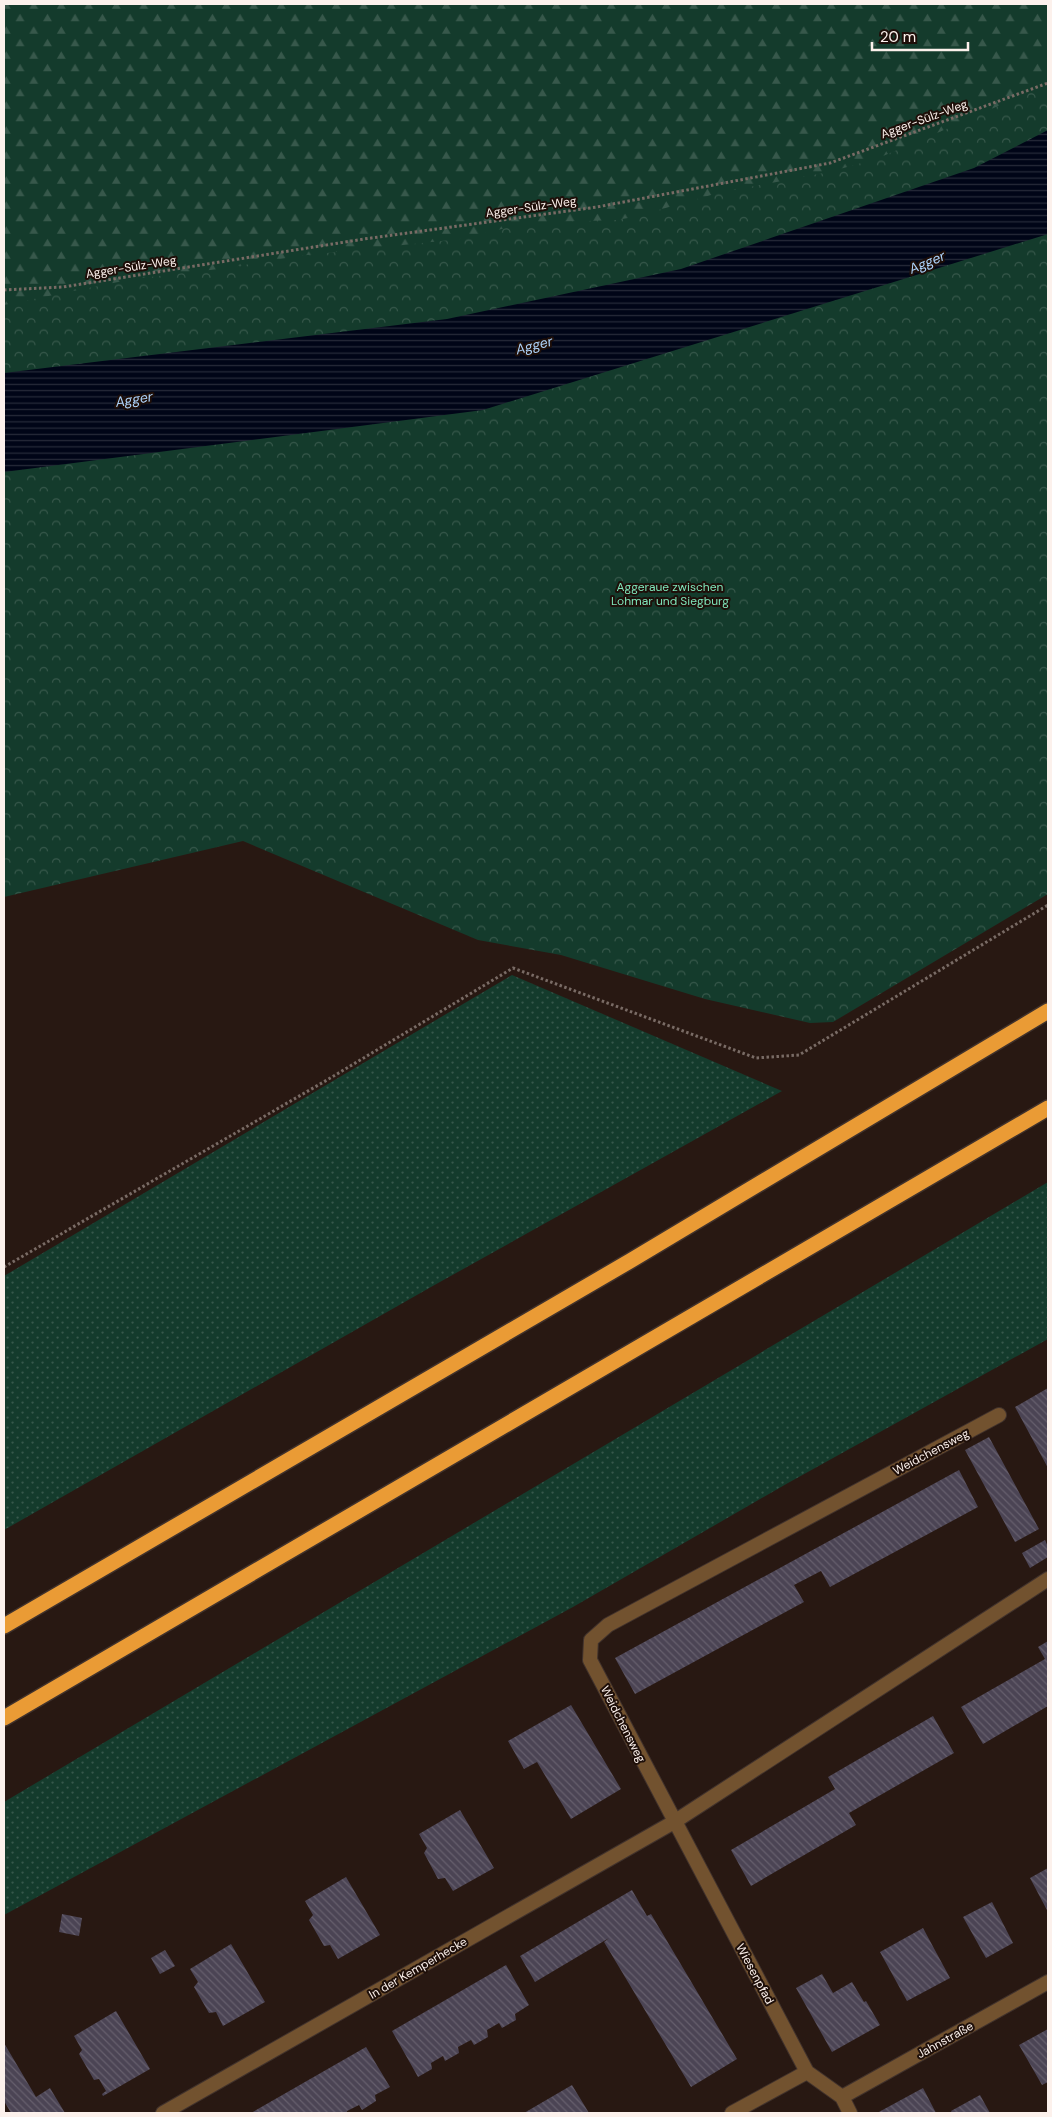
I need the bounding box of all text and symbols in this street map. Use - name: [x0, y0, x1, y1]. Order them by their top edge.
- scale bar: [872, 20, 968, 52]
- text: 20 m: [880, 27, 916, 47]
- street label: Agger-Sülz-Weg: [878, 96, 970, 142]
- street label: Agger-Sülz-Weg: [485, 193, 578, 221]
- water label: Agger: [905, 246, 949, 278]
- street label: Agger-Sülz-Weg: [85, 252, 178, 282]
- water label: Agger: [513, 332, 555, 359]
- water label: Agger: [113, 387, 155, 411]
- park label: Aggeraue zwischen Lohmar und Siegburg: [611, 579, 729, 609]
- street label: Weidchensweg: [890, 1425, 972, 1479]
- street label: Weidchensweg: [597, 1683, 649, 1765]
- street label: In der Kemperhecke: [366, 1933, 470, 2003]
- street label: Wiesenpfad: [732, 1941, 778, 2007]
- street label: Jahnstraße: [914, 2018, 976, 2062]

